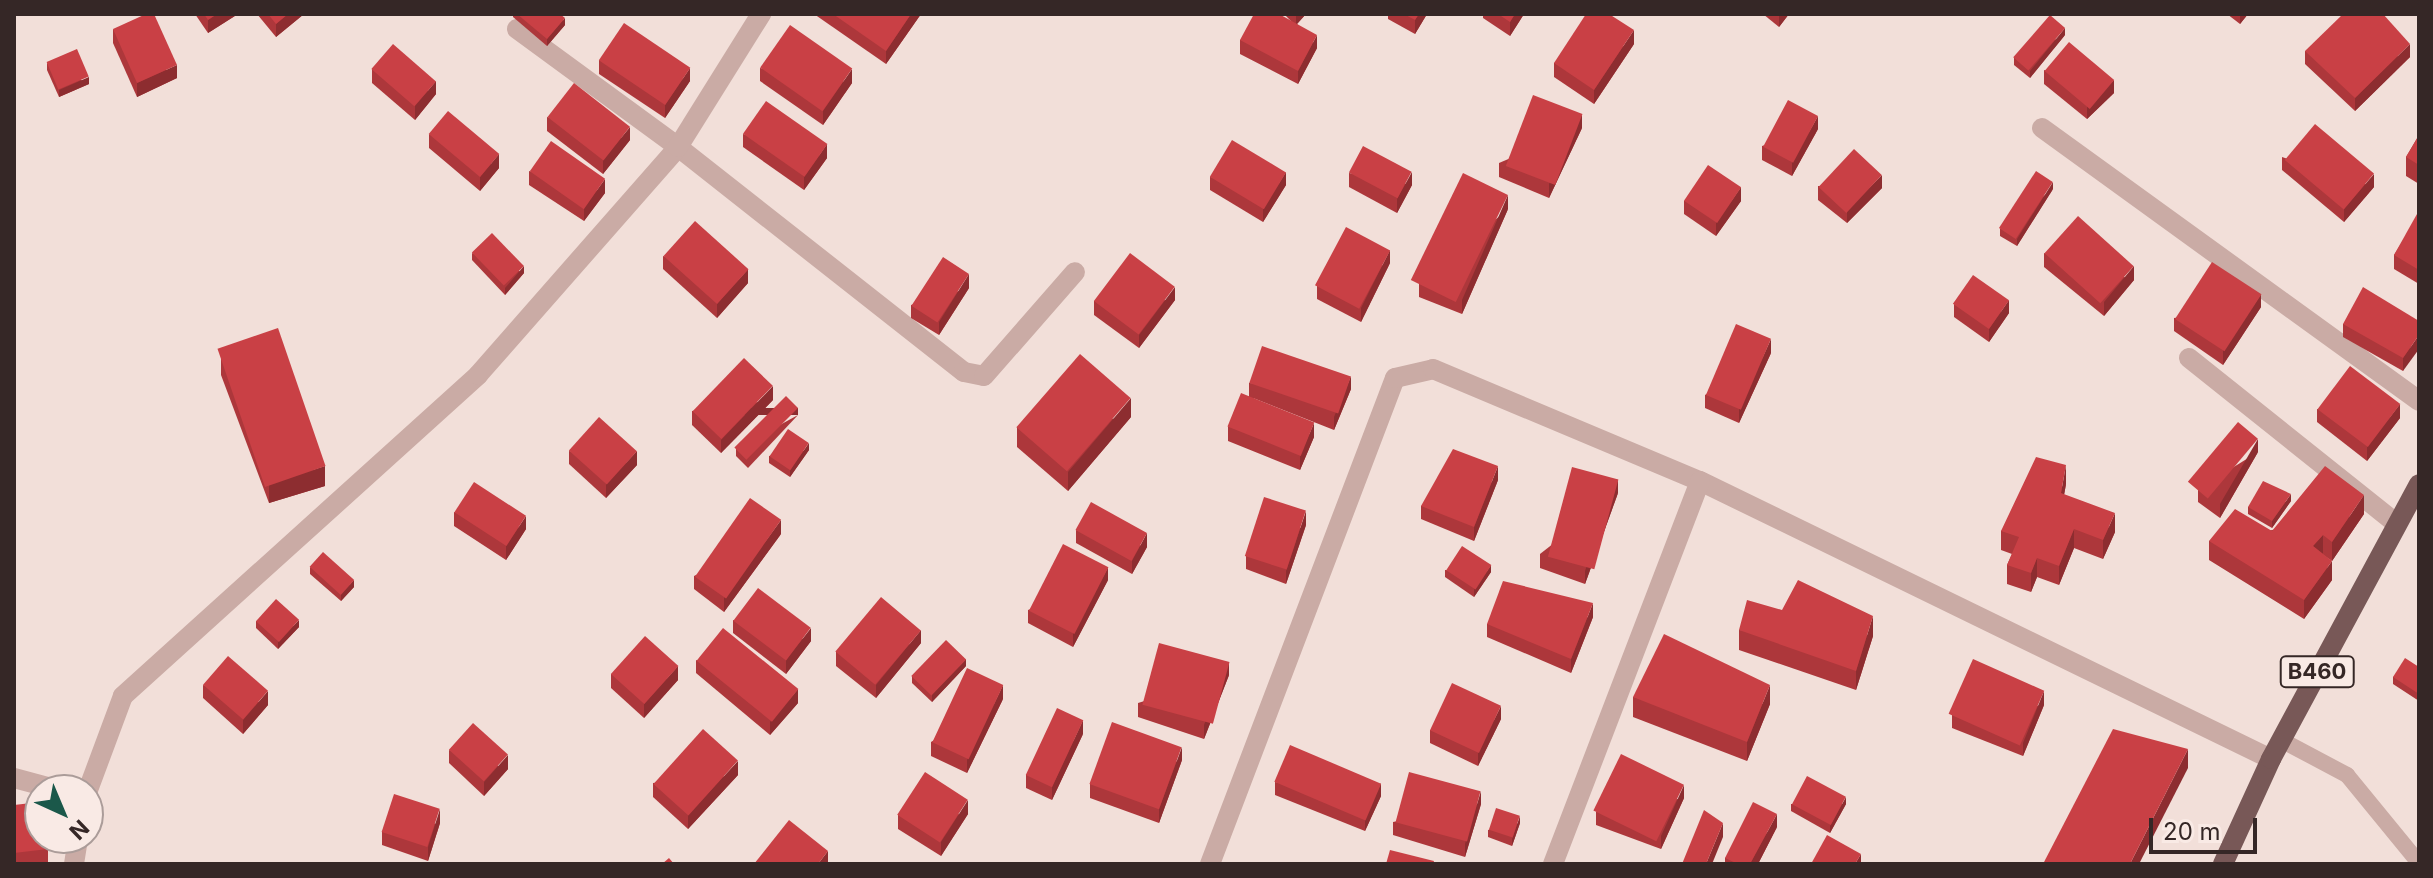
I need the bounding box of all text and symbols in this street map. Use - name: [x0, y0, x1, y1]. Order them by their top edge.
- road number: B460: [2279, 654, 2355, 690]
- north arrow: [24, 774, 104, 854]
- scale bar: [2153, 802, 2261, 852]
- text: N: [64, 815, 94, 845]
- text: 20 m: [2163, 817, 2221, 846]

